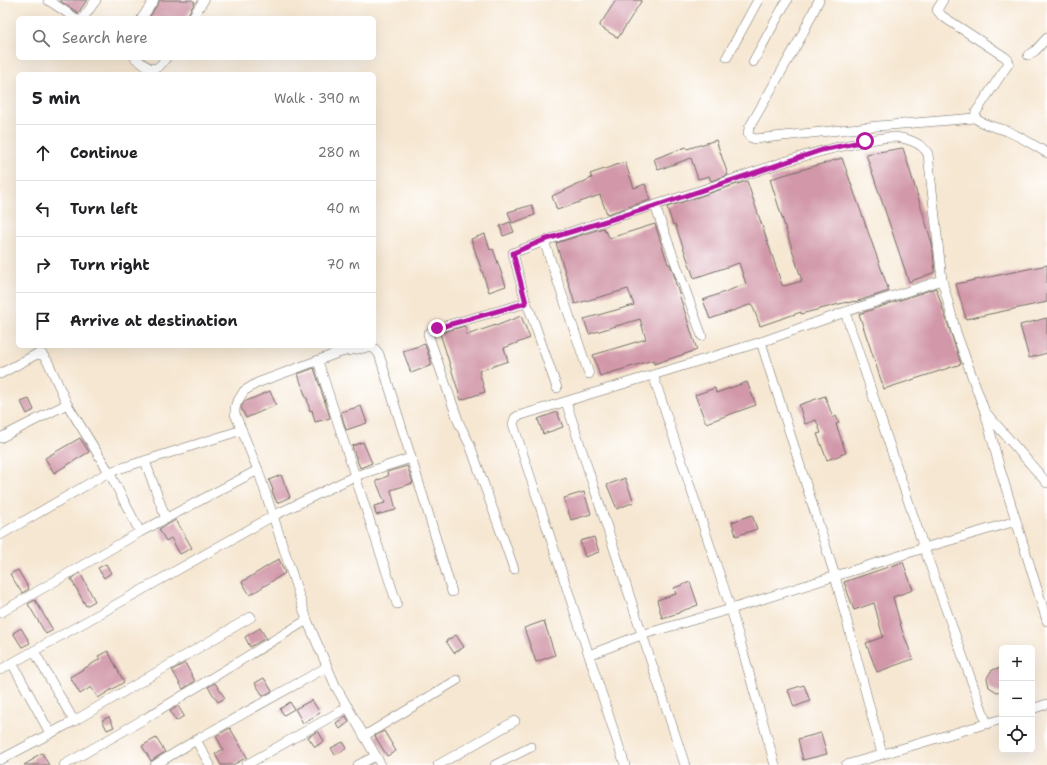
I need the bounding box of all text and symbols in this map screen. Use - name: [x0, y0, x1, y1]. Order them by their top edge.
- search box: [16, 16, 376, 60]
- icon: search: [30, 27, 52, 49]
- text: Search here: [62, 28, 148, 48]
- text: 5 min: [32, 87, 80, 109]
- text: Walk · 390 m: [274, 90, 360, 107]
- route start: [856, 132, 874, 150]
- icon: ahead: [32, 142, 54, 164]
- text: Continue: [70, 143, 138, 163]
- text: 280 m: [318, 144, 360, 161]
- icon: left: [32, 198, 54, 220]
- text: Turn left: [70, 199, 138, 219]
- text: 40 m: [326, 200, 360, 217]
- icon: right: [32, 254, 54, 276]
- text: Turn right: [70, 255, 150, 275]
- text: 70 m: [326, 256, 360, 273]
- icon: arrive: [32, 310, 54, 332]
- text: Arrive at destination: [70, 311, 238, 331]
- route end: [428, 319, 446, 337]
- map controls: [999, 645, 1035, 753]
- button: +: [999, 645, 1035, 681]
- button: −: [999, 681, 1035, 717]
- button: locate: [999, 717, 1035, 753]

